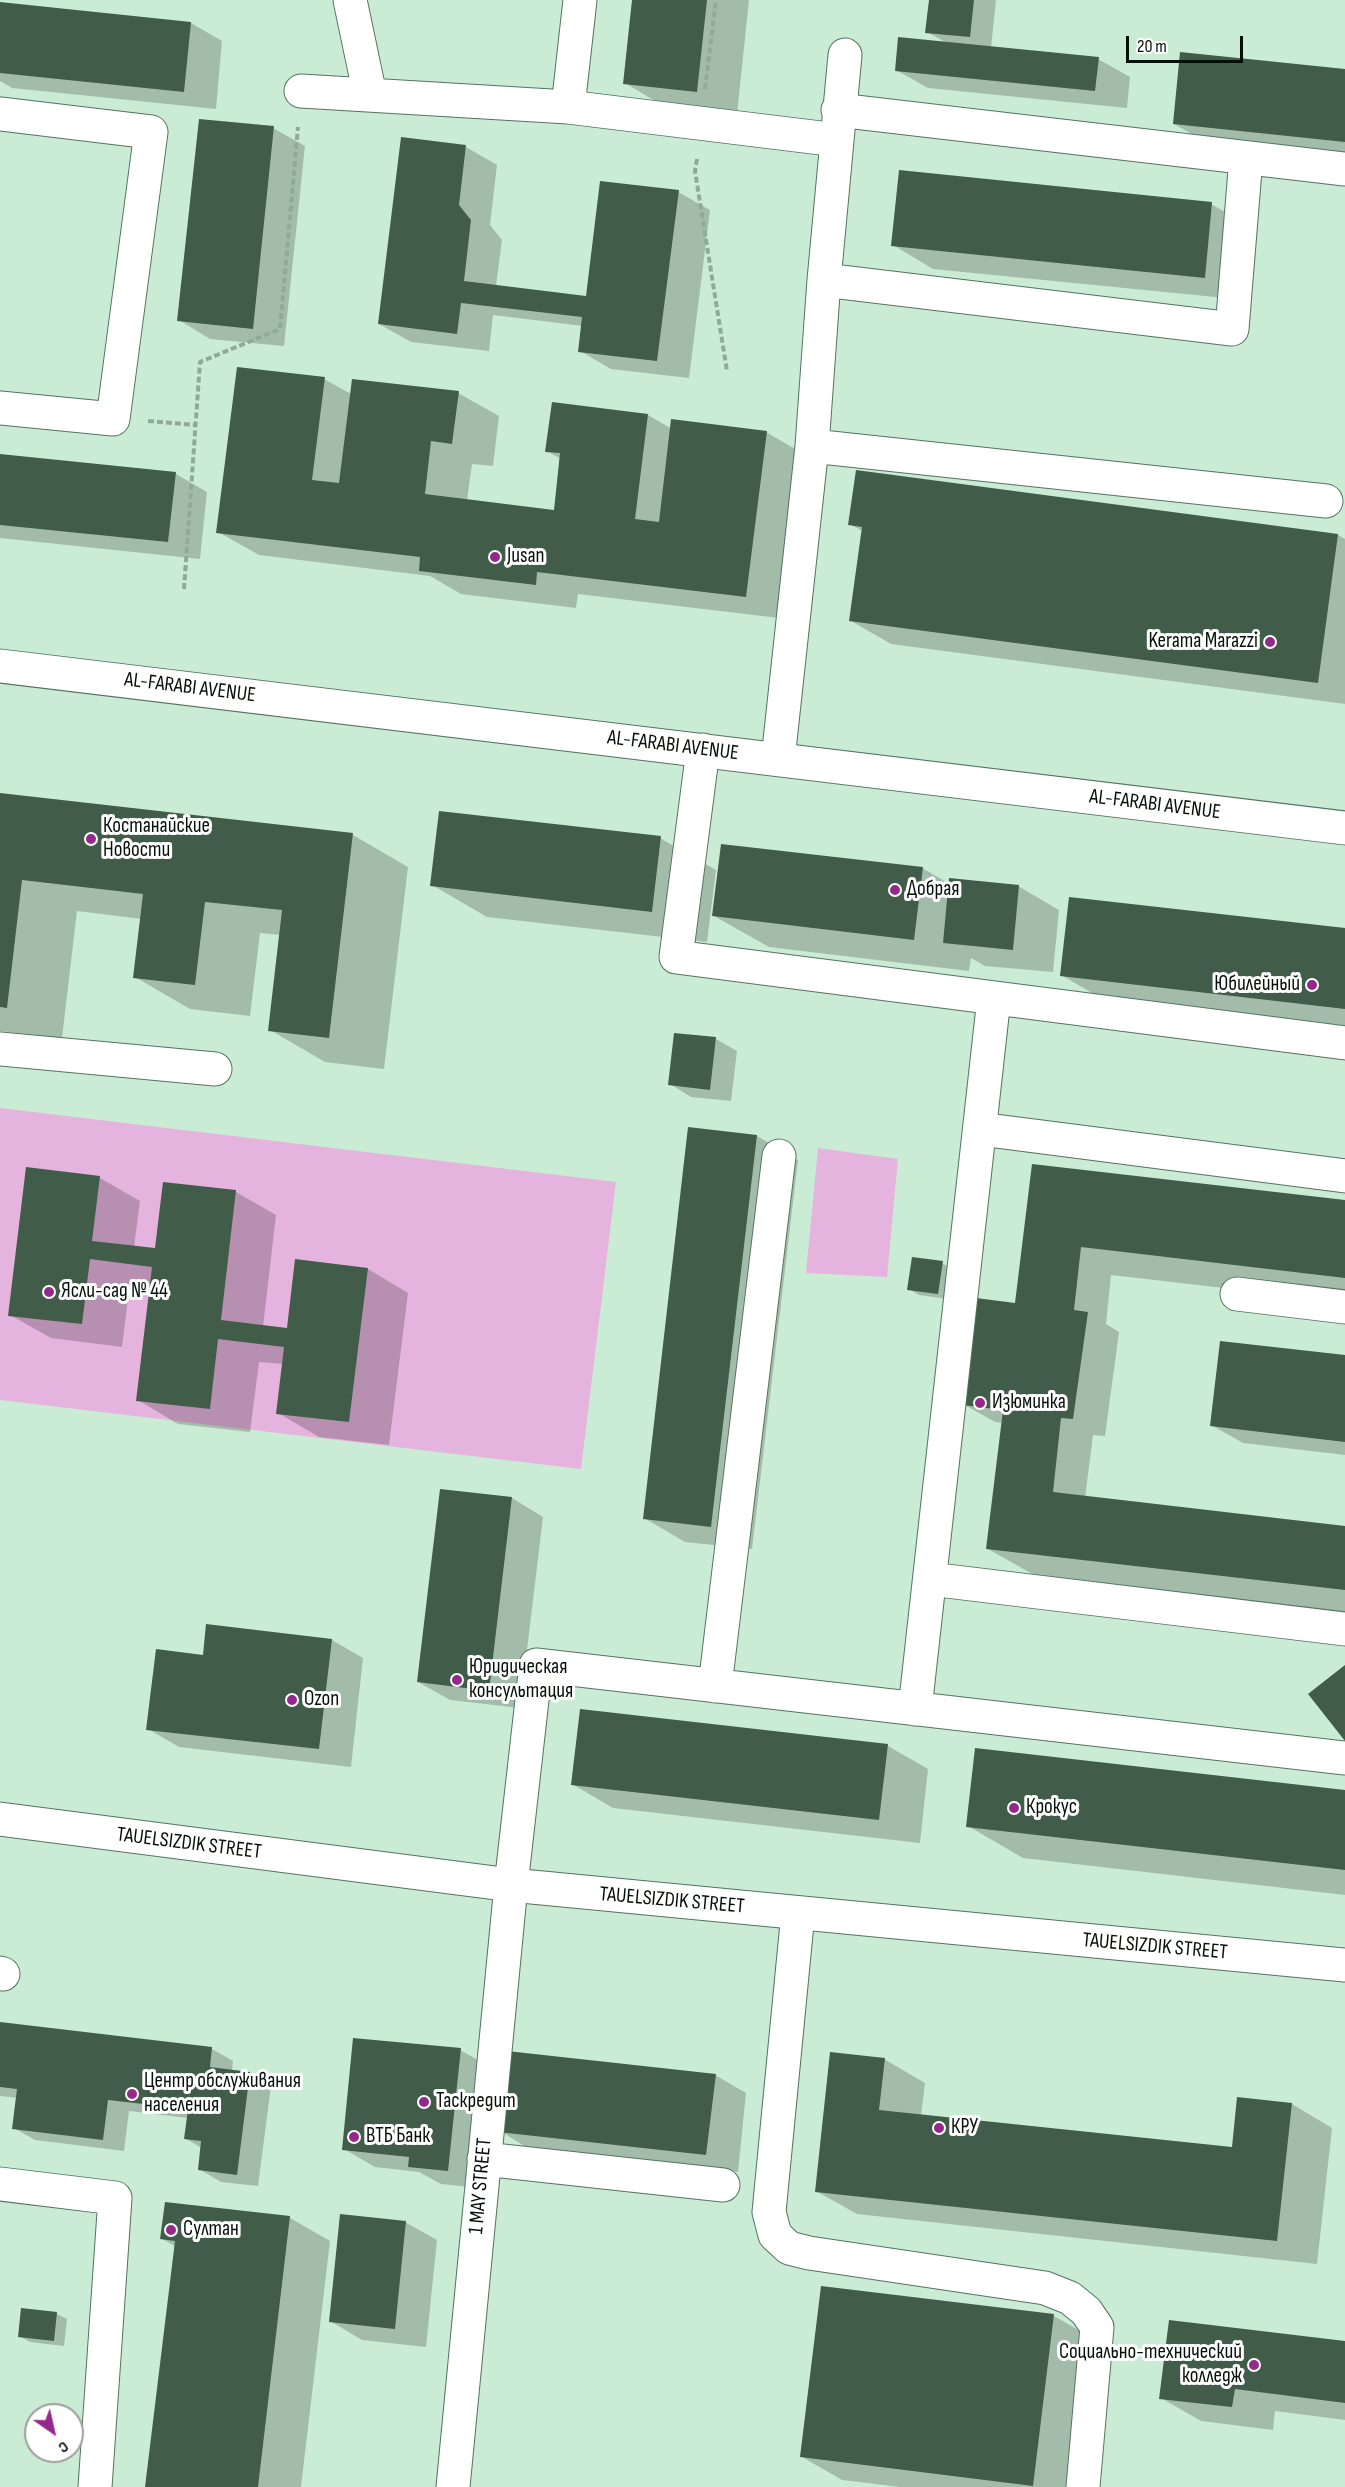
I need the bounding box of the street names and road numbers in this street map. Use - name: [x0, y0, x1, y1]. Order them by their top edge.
- street label: AL-FARABI AVENUE: [123, 667, 257, 709]
- street label: AL-FARABI AVENUE: [606, 725, 740, 767]
- street label: AL-FARABI AVENUE: [1088, 784, 1222, 826]
- street label: TAUELSІZDІK STREET: [115, 1823, 263, 1865]
- street label: TAUELSІZDІK STREET: [598, 1882, 746, 1920]
- street label: TAUELSІZDІK STREET: [1081, 1928, 1229, 1966]
- street label: 1 MAY STREET: [464, 2137, 498, 2235]

